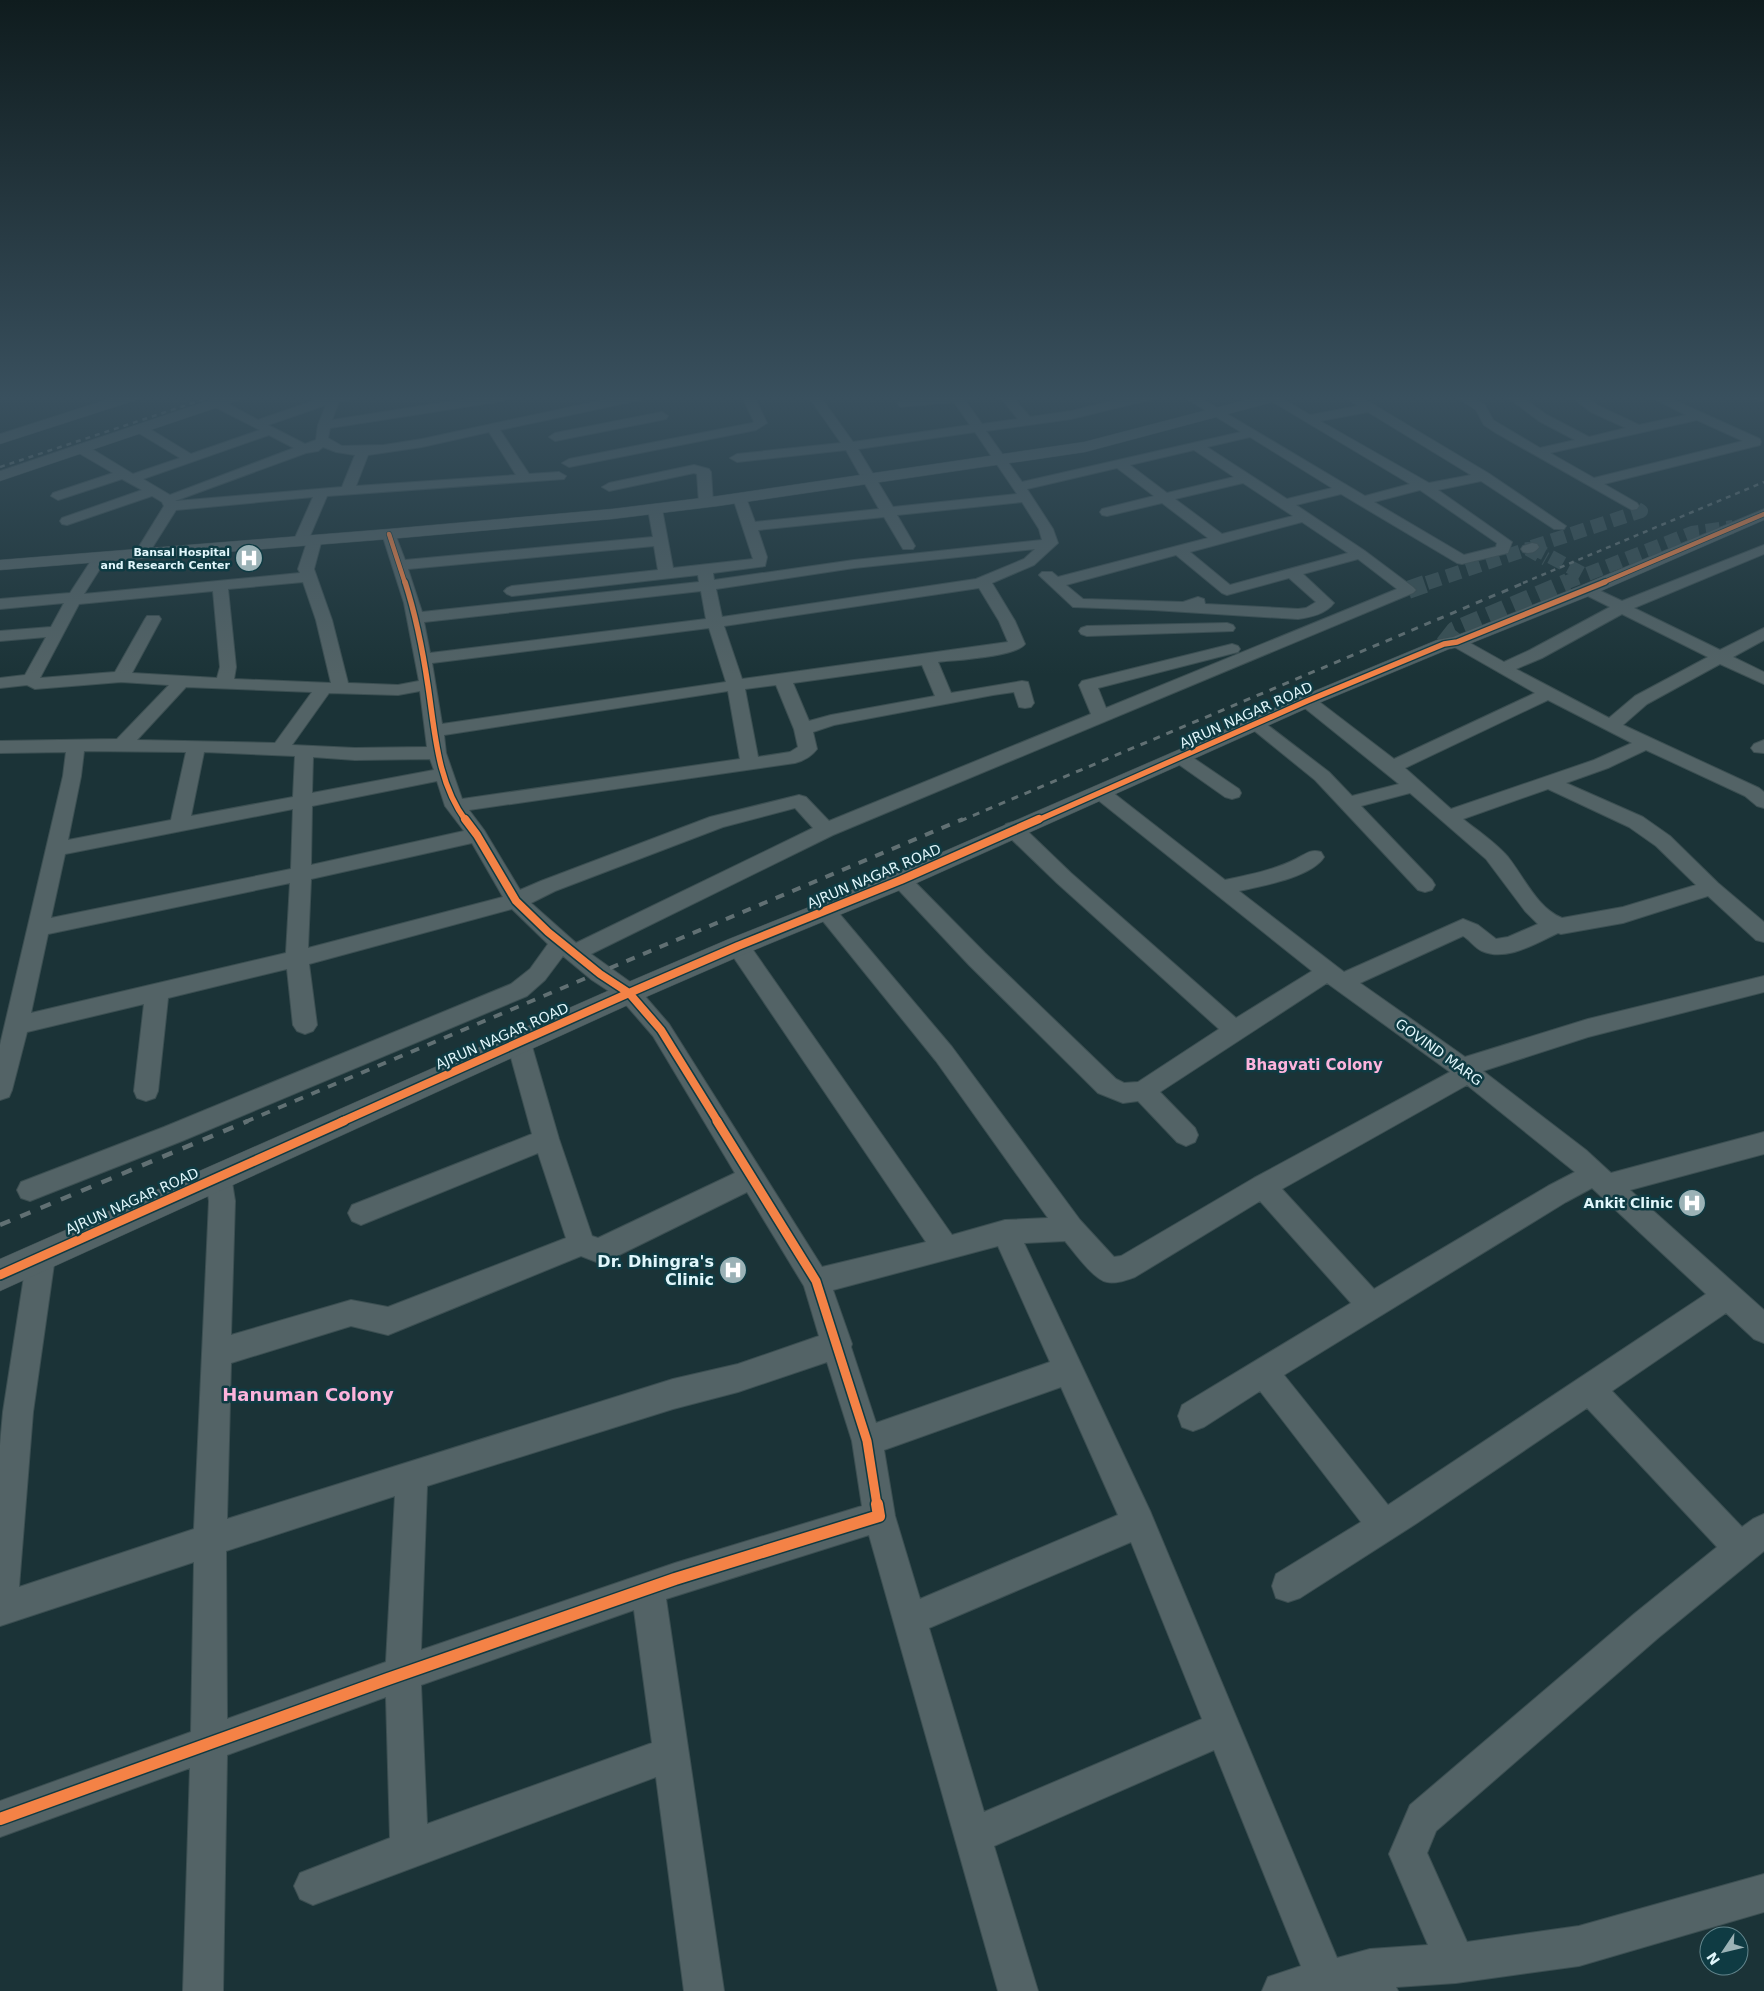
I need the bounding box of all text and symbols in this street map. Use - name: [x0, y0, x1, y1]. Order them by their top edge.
- hospital icon: Bansal Hospital and Research Center: [234, 543, 264, 573]
- place label: Bansal Hospital and Research Center: [101, 546, 231, 572]
- street label: AJRUN NAGAR ROAD: [1177, 678, 1315, 752]
- street label: AJRUN NAGAR ROAD: [805, 841, 943, 911]
- street label: AJRUN NAGAR ROAD: [433, 999, 571, 1073]
- street label: GOVIND MARG: [1393, 1015, 1485, 1089]
- district label: Bhagvati Colony: [1245, 1056, 1383, 1074]
- street label: AJRUN NAGAR ROAD: [63, 1164, 201, 1238]
- hospital icon: Ankit Clinic: [1677, 1188, 1707, 1218]
- place label: Ankit Clinic: [1584, 1195, 1673, 1211]
- place label: Dr. Dhingra's Clinic: [597, 1252, 714, 1289]
- hospital icon: Dr. Dhingra's Clinic: [718, 1255, 748, 1285]
- district label: Hanuman Colony: [222, 1384, 394, 1405]
- north arrow: [1699, 1926, 1749, 1976]
- text: N: [1703, 1949, 1723, 1968]

